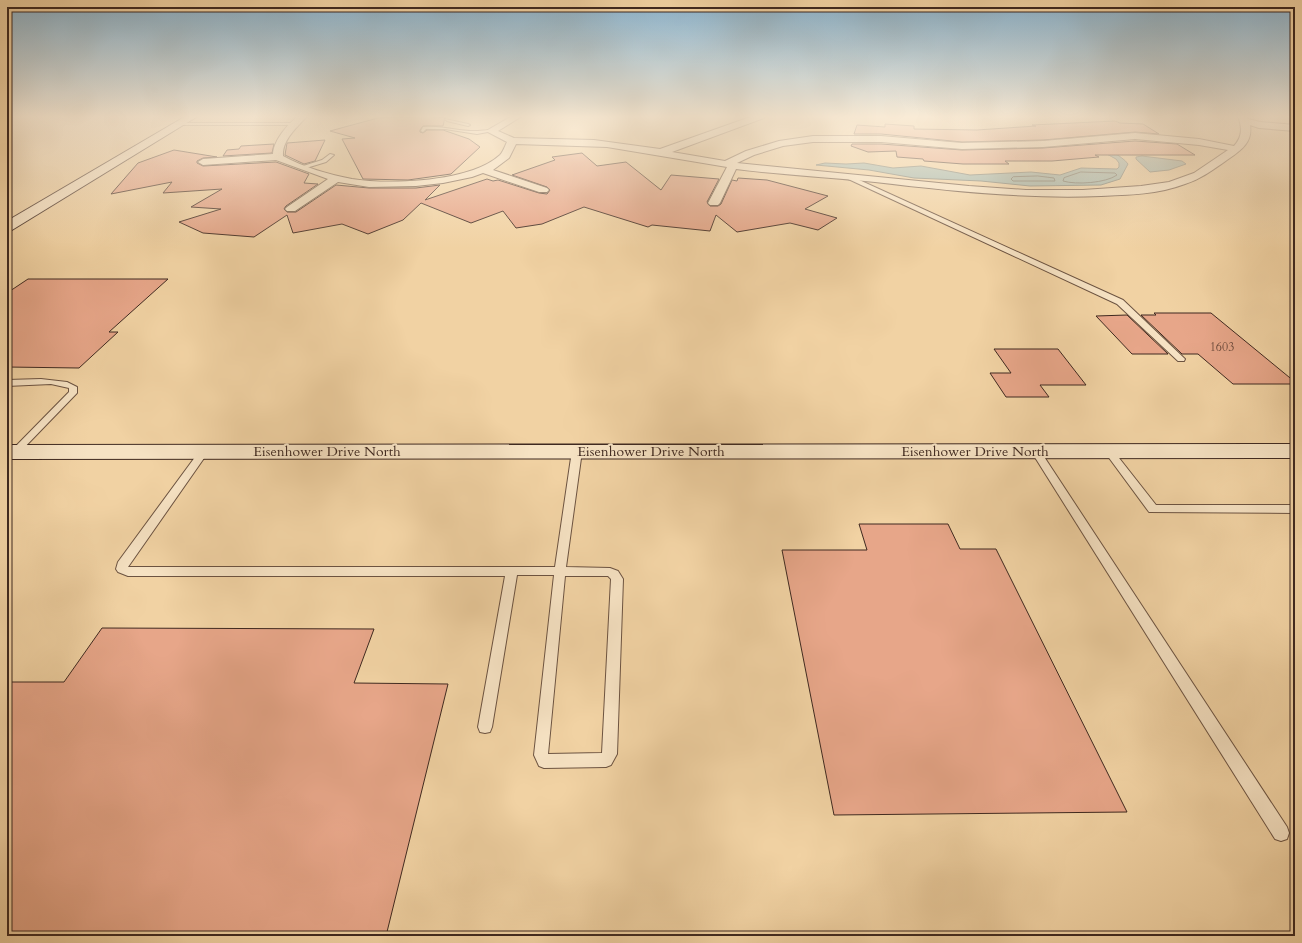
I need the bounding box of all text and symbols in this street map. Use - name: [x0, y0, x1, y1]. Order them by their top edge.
- house number: 1603: [1210, 339, 1234, 355]
- street label: Eisenhower Drive North: [253, 442, 401, 461]
- street label: Eisenhower Drive North: [577, 442, 725, 461]
- street label: Eisenhower Drive North: [901, 442, 1049, 461]

